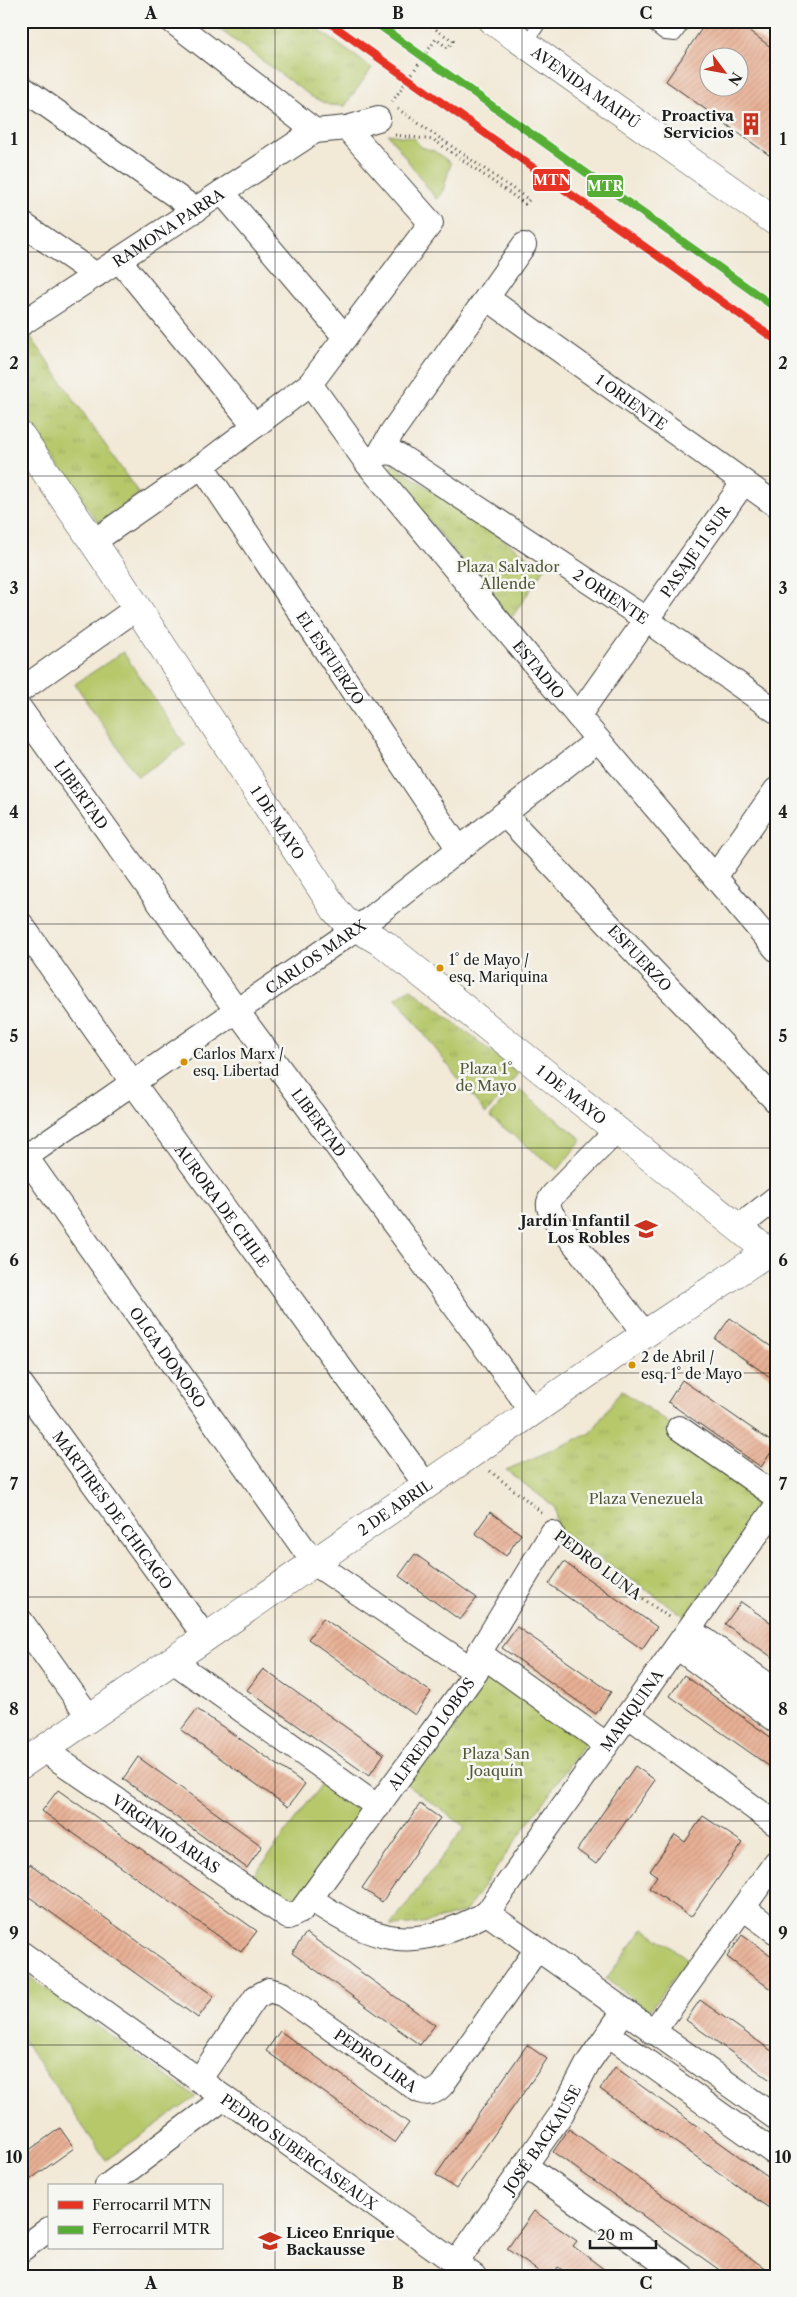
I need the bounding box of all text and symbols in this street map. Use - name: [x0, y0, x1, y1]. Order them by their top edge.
- text: A: [144, 3, 158, 23]
- text: B: [392, 3, 404, 23]
- text: C: [640, 3, 652, 23]
- street label: AVENIDA MAIPÚ: [527, 41, 644, 132]
- north arrow: [700, 48, 750, 98]
- text: N: [724, 69, 746, 89]
- place label: Proactiva Servicios: [661, 106, 734, 142]
- building icon: Proactiva Servicios: [738, 111, 764, 137]
- text: 1: [10, 129, 18, 149]
- text: 1: [779, 129, 787, 149]
- line badge: MTN: [532, 168, 571, 192]
- text: MTN: [533, 171, 571, 189]
- line badge: MTR: [586, 174, 624, 198]
- text: MTR: [587, 177, 624, 195]
- street label: RAMONA PARRA: [109, 183, 228, 271]
- text: 2: [9, 353, 19, 373]
- text: 2: [778, 353, 788, 373]
- street label: 1 ORIENTE: [592, 370, 671, 434]
- street label: PASAJE 11 SUR: [656, 501, 734, 601]
- park label: Plaza Salvador Allende: [456, 557, 560, 593]
- street label: 2 ORIENTE: [570, 565, 652, 628]
- text: 3: [9, 578, 19, 598]
- text: 3: [778, 578, 788, 598]
- street label: EL ESFUERZO: [293, 608, 369, 708]
- street label: ESTADIO: [509, 636, 569, 702]
- street label: LIBERTAD: [50, 756, 113, 833]
- street label: 1 DE MAYO: [247, 782, 309, 863]
- text: 4: [9, 802, 19, 822]
- text: 4: [778, 802, 788, 822]
- street label: CARLOS MARX: [262, 915, 370, 998]
- street label: ESFUERZO: [604, 920, 676, 995]
- place label: 1° de Mayo / esq. Mariquina: [449, 951, 548, 986]
- marker: 1° de Mayo / esq. Mariquina: [435, 963, 445, 973]
- text: 5: [10, 1026, 19, 1046]
- text: 5: [779, 1026, 788, 1046]
- place label: Carlos Marx / esq. Libertad: [193, 1045, 284, 1080]
- marker: Carlos Marx / esq. Libertad: [179, 1057, 189, 1067]
- park label: Plaza 1° de Mayo: [455, 1059, 517, 1095]
- street label: 1 DE MAYO: [533, 1060, 610, 1128]
- street label: LIBERTAD: [288, 1084, 351, 1160]
- street label: AURORA DE CHILE: [171, 1139, 273, 1271]
- place label: Jardín Infantil Los Robles: [518, 1211, 630, 1247]
- school or university icon: Jardín Infantil Los Robles: [633, 1216, 659, 1242]
- text: 6: [9, 1250, 19, 1270]
- text: 6: [778, 1250, 788, 1270]
- street label: OLGA DONOSO: [126, 1303, 210, 1411]
- place label: 2 de Abril / esq. 1° de Mayo: [641, 1348, 742, 1383]
- marker: 2 de Abril / esq. 1° de Mayo: [627, 1360, 637, 1370]
- street label: MÁRTIRES DE CHICAGO: [49, 1427, 177, 1593]
- text: 7: [10, 1474, 19, 1494]
- text: 7: [779, 1474, 788, 1494]
- street label: 2 DE ABRIL: [354, 1475, 436, 1539]
- park label: Plaza Venezuela: [589, 1489, 703, 1508]
- street label: PEDRO LUNA: [551, 1526, 646, 1604]
- street label: MARIQUINA: [596, 1665, 667, 1755]
- street label: ALFREDO LOBOS: [383, 1674, 478, 1794]
- text: 8: [9, 1699, 19, 1719]
- text: 8: [778, 1699, 788, 1719]
- park label: Plaza San Joaquín: [462, 1744, 531, 1780]
- street label: VIRGINIO ARIAS: [108, 1789, 224, 1877]
- text: 9: [9, 1923, 19, 1943]
- text: 9: [778, 1923, 788, 1943]
- street label: PEDRO LIRA: [331, 2025, 422, 2097]
- street label: JOSÉ BACKAUSE: [498, 2081, 585, 2198]
- street label: PEDRO SUBERCASEAUX: [218, 2089, 382, 2214]
- text: 10: [5, 2147, 23, 2167]
- text: 10: [774, 2147, 792, 2167]
- legend: [48, 2184, 222, 2250]
- text: Ferrocarril MTN: [92, 2195, 211, 2214]
- scale bar: [590, 2217, 656, 2249]
- text: Ferrocarril MTR: [92, 2219, 211, 2238]
- place label: Liceo Enrique Backausse: [286, 2223, 395, 2259]
- text: 20 m: [597, 2225, 633, 2244]
- school or university icon: Liceo Enrique Backausse: [257, 2228, 283, 2254]
- text: A: [144, 2273, 158, 2293]
- text: B: [392, 2273, 404, 2293]
- text: C: [640, 2273, 652, 2293]

